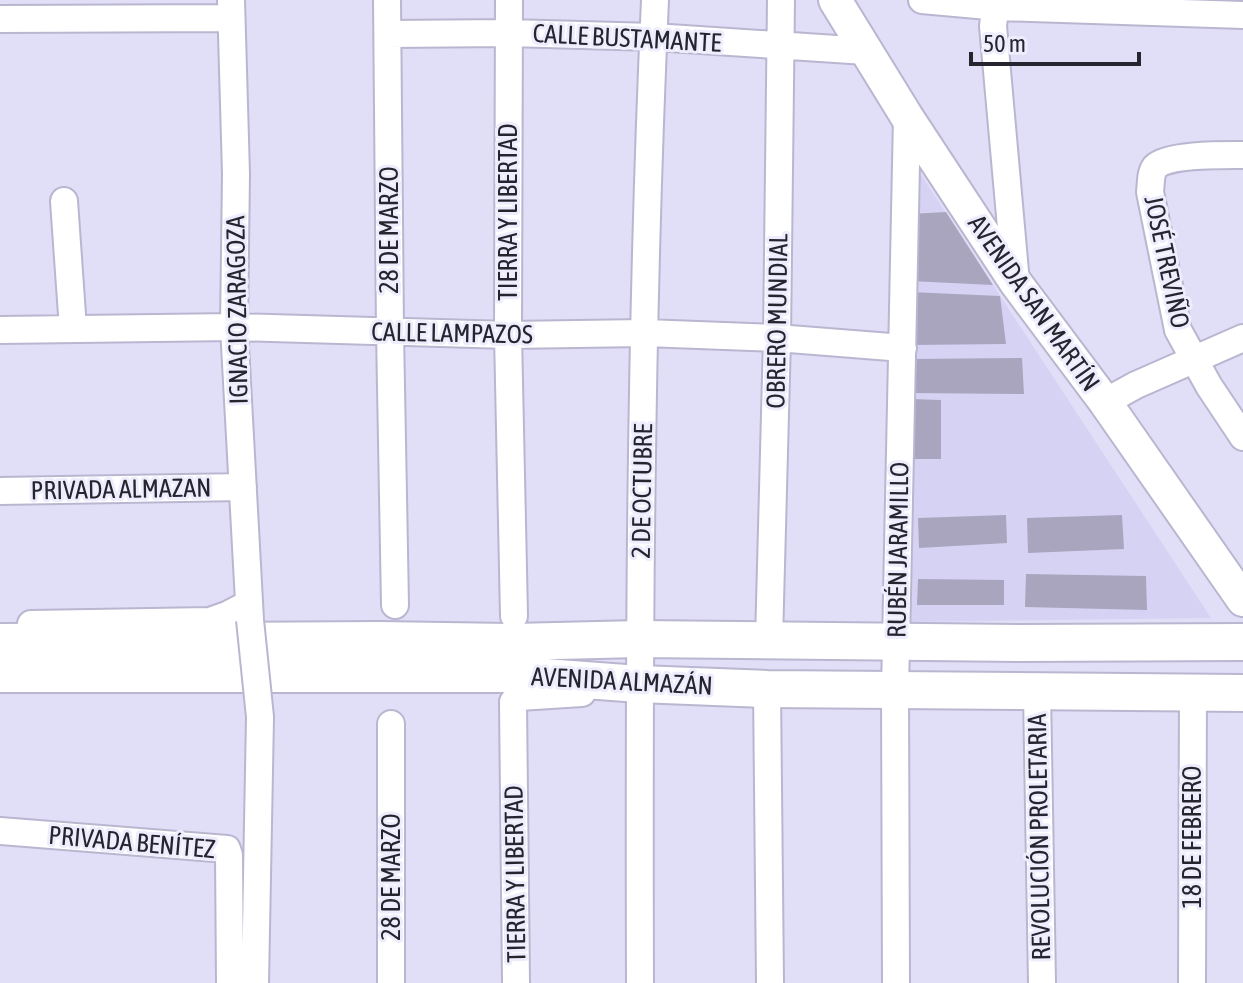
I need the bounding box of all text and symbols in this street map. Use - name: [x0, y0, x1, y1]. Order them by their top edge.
- scale bar: [971, 16, 1139, 66]
- street label: CALLE BUSTAMANTE: [532, 18, 722, 58]
- text: 50 m: [983, 30, 1026, 57]
- street label: TIERRA Y LIBERTAD: [493, 123, 523, 301]
- street label: 28 DE MARZO: [374, 166, 404, 294]
- street label: JOSÉ TREVIÑO: [1138, 193, 1196, 331]
- street label: AVENIDA SAN MARTÍN: [962, 209, 1106, 397]
- street label: IGNACIO ZARAGOZA: [220, 215, 254, 405]
- street label: OBRERO MUNDIAL: [760, 233, 794, 409]
- street label: CALLE LAMPAZOS: [371, 317, 533, 349]
- street label: 2 DE OCTUBRE: [626, 423, 658, 559]
- street label: RUBÉN JARAMILLO: [881, 462, 915, 638]
- street label: PRIVADA ALMAZAN: [30, 472, 212, 506]
- street label: AVENIDA ALMAZÁN: [531, 661, 713, 701]
- street label: REVOLUCIÓN PROLETARIA: [1022, 713, 1056, 961]
- street label: 18 DE FEBRERO: [1177, 765, 1207, 909]
- street label: TIERRA Y LIBERTAD: [498, 785, 532, 963]
- street label: 28 DE MARZO: [376, 813, 406, 941]
- street label: PRIVADA BENÍTEZ: [47, 820, 217, 864]

